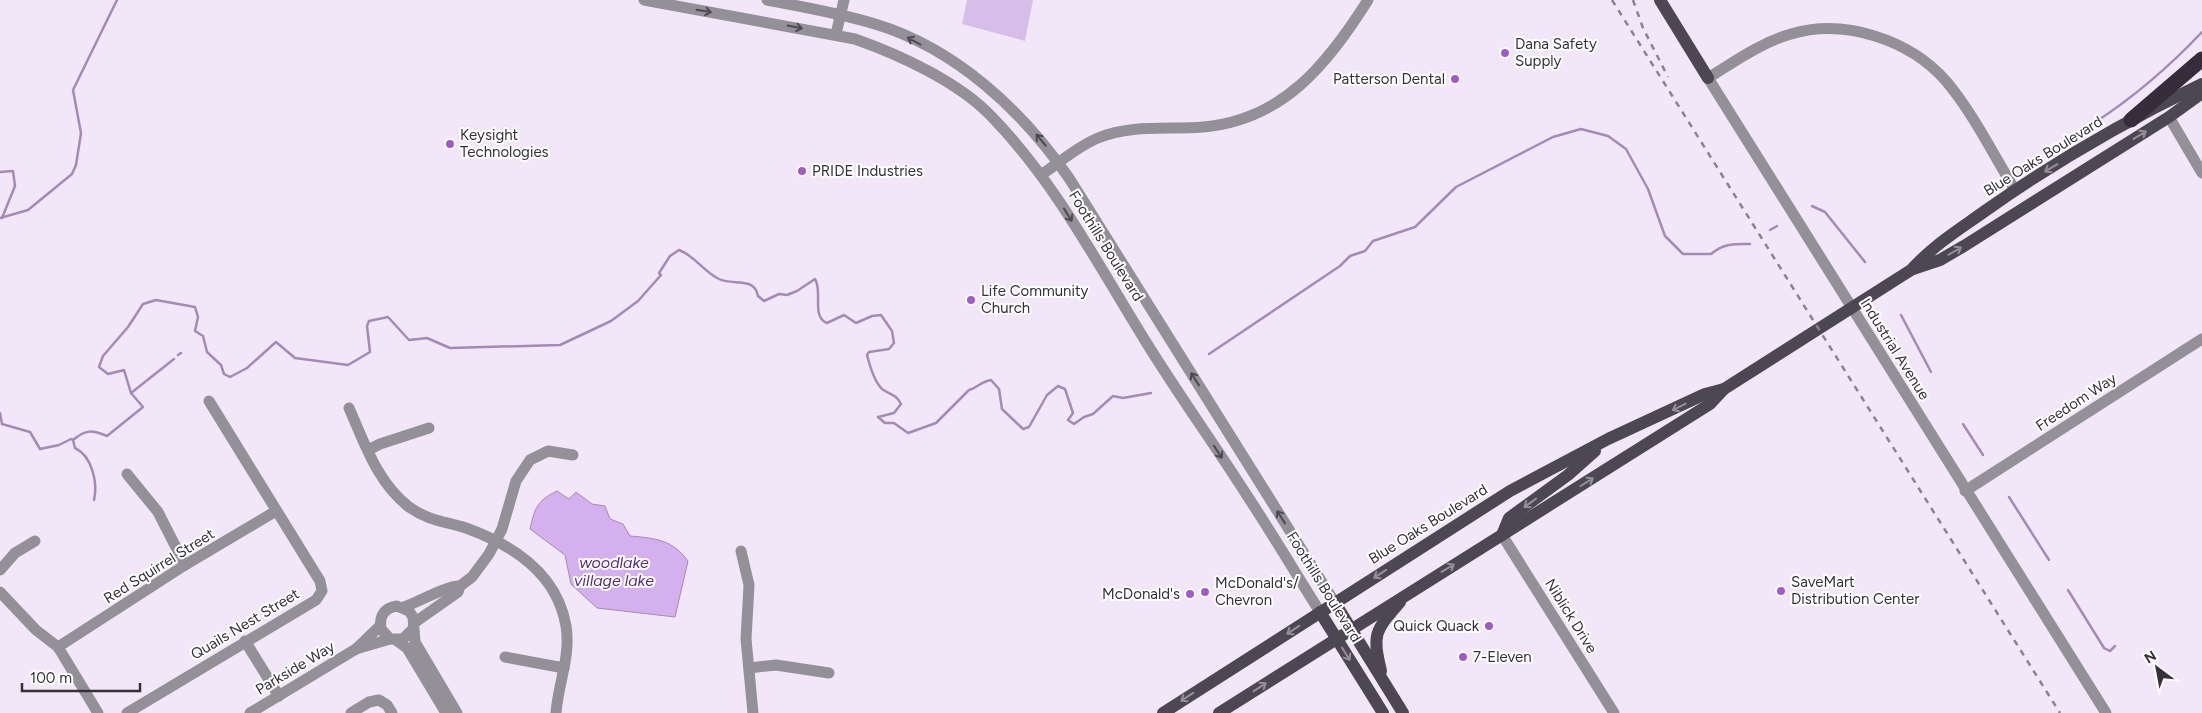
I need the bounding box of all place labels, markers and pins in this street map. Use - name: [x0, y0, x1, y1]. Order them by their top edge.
- place label: Dana Safety Supply: [1515, 35, 1597, 70]
- marker: Dana Safety Supply: [1499, 47, 1511, 59]
- place label: Patterson Dental: [1333, 70, 1445, 88]
- marker: Patterson Dental: [1449, 73, 1461, 85]
- place label: Keysight Technologies: [460, 126, 549, 161]
- marker: Keysight Technologies: [444, 138, 456, 150]
- place label: PRIDE Industries: [812, 162, 923, 180]
- marker: PRIDE Industries: [796, 165, 808, 177]
- place label: Life Community Church: [981, 282, 1089, 317]
- marker: Life Community Church: [965, 294, 977, 306]
- place label: SaveMart Distribution Center: [1791, 573, 1919, 608]
- place label: McDonald's/ Chevron: [1215, 574, 1299, 609]
- place label: McDonald's: [1102, 585, 1180, 603]
- marker: SaveMart Distribution Center: [1775, 585, 1787, 597]
- marker: McDonald's/ Chevron: [1199, 586, 1211, 598]
- marker: McDonald's: [1184, 588, 1196, 600]
- place label: Quick Quack: [1393, 617, 1480, 635]
- marker: Quick Quack: [1483, 620, 1495, 632]
- place label: 7-Eleven: [1473, 648, 1532, 666]
- marker: 7-Eleven: [1457, 651, 1469, 663]

